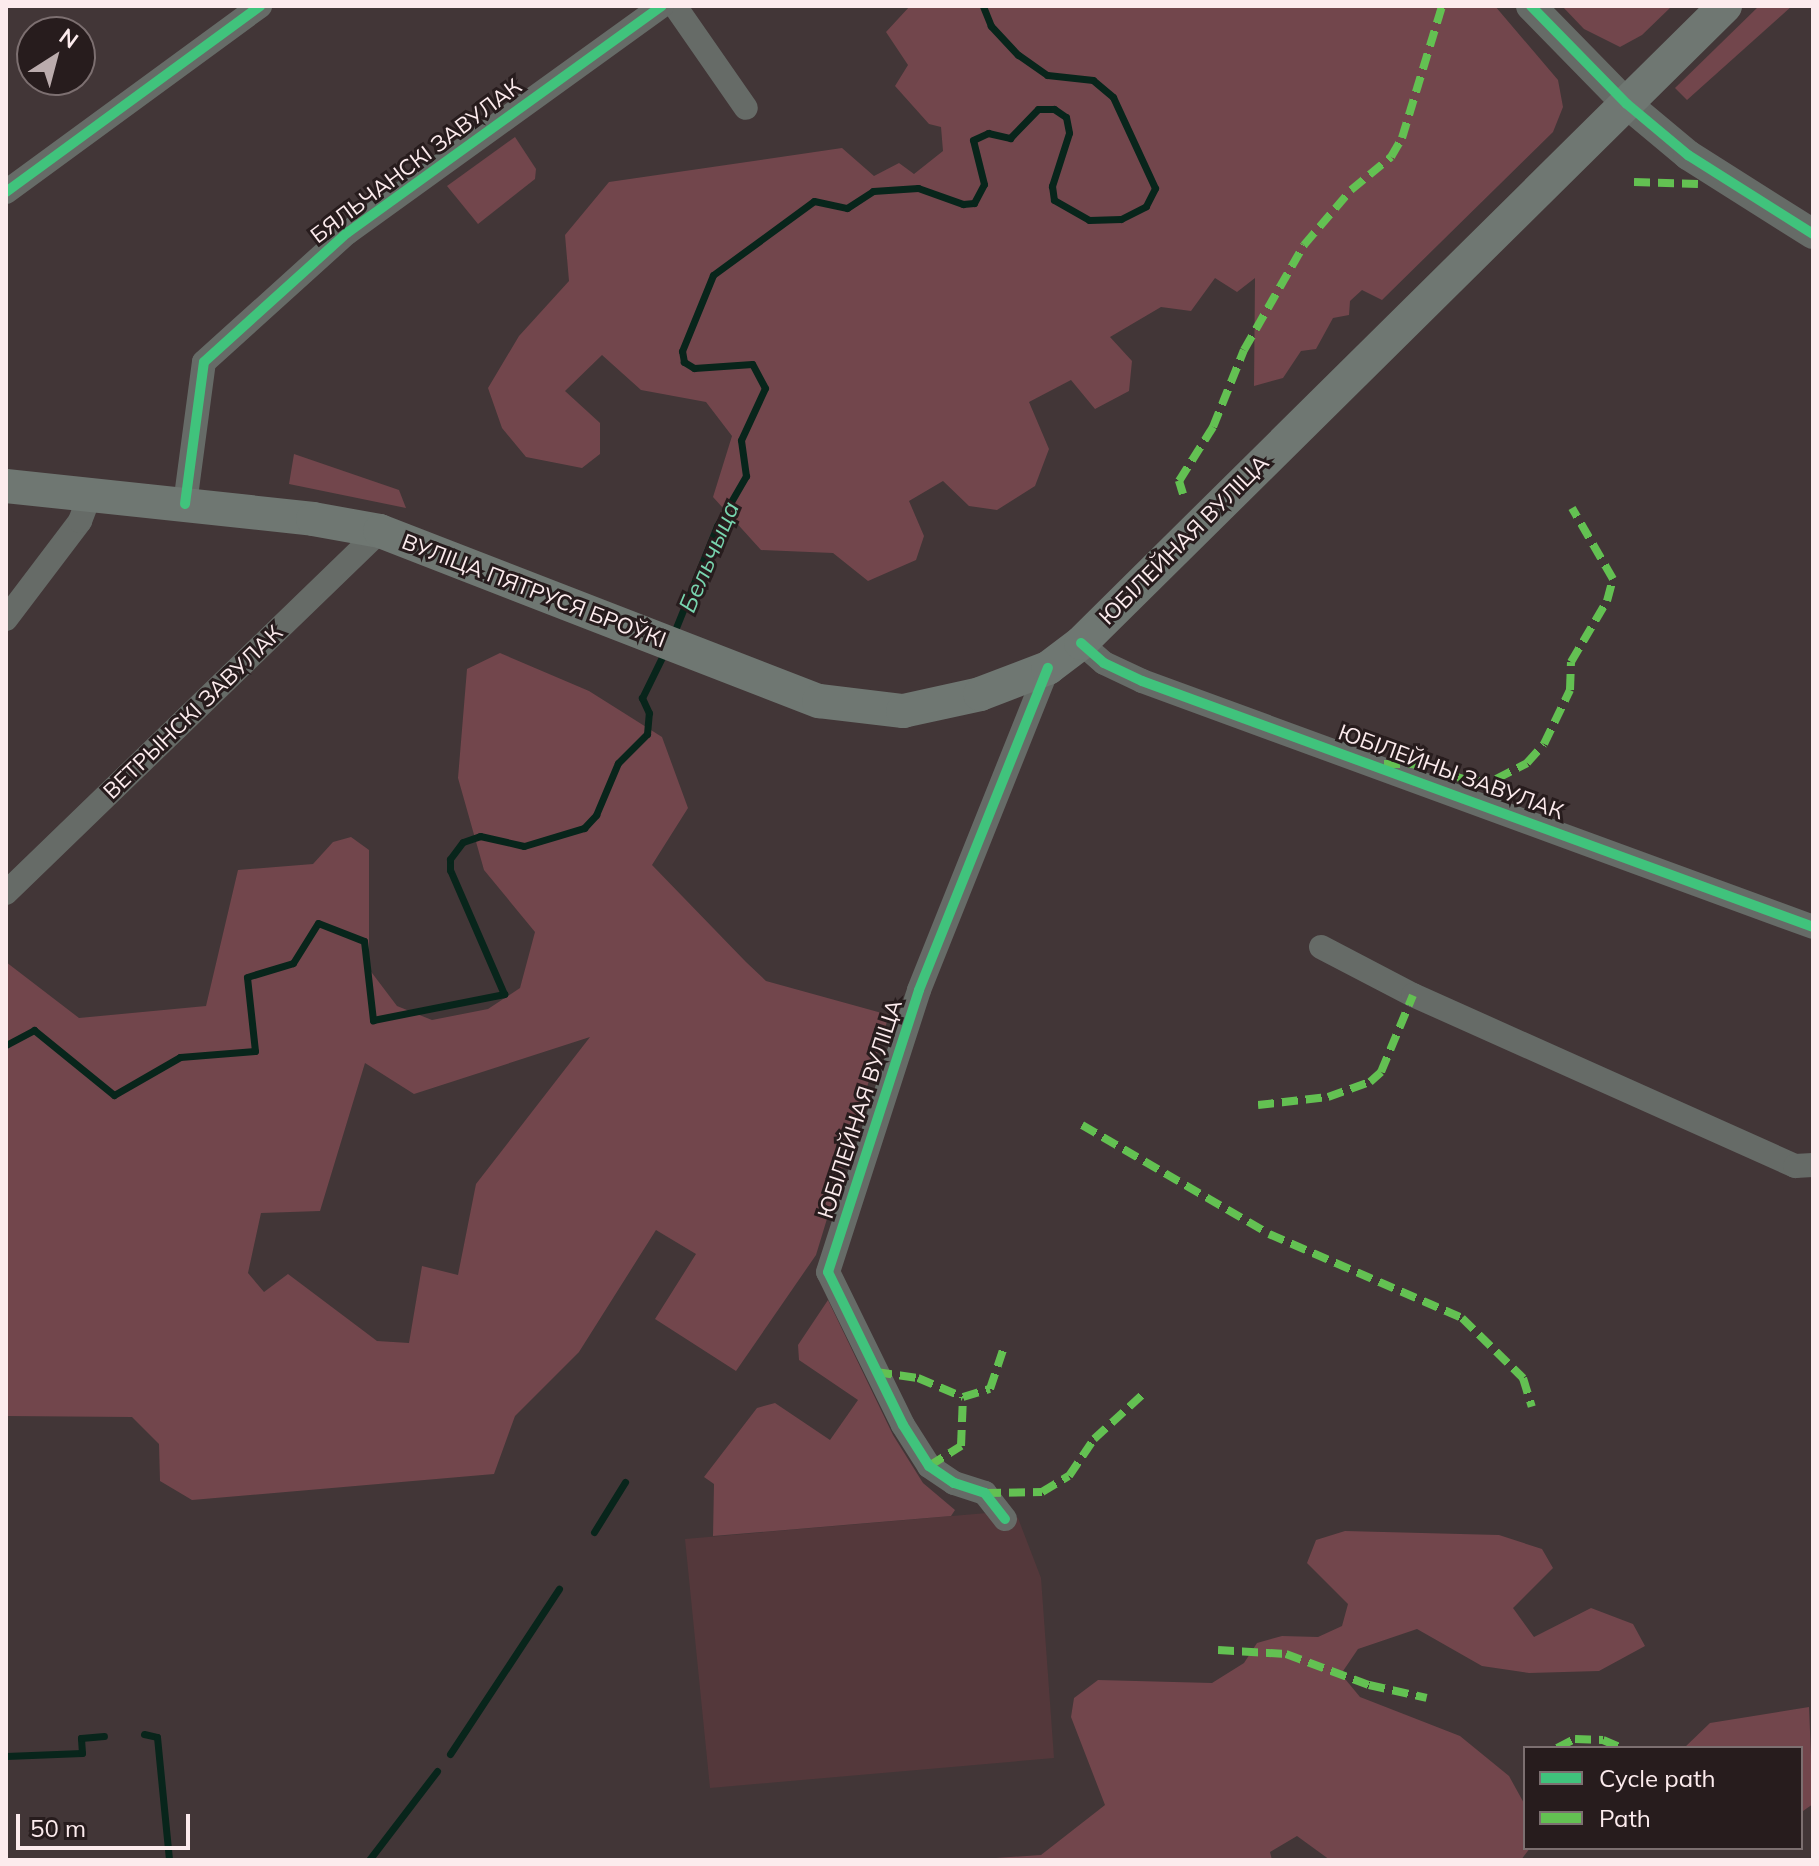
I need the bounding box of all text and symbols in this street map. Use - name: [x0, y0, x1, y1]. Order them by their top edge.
- north arrow: [16, 16, 96, 96]
- text: N: [54, 22, 84, 54]
- street label: БЯЛЬЧАНСКІ ЗАВУЛАК: [305, 73, 527, 249]
- street label: ЮБІЛЕЙНАЯ ВУЛІЦА: [1094, 450, 1274, 630]
- water label: Бельчыца: [673, 497, 745, 617]
- street label: ВУЛІЦА ПЯТРУСЯ БРОЎКІ: [398, 528, 670, 654]
- street label: ВЕТРЫНСКІ ЗАВУЛАК: [98, 620, 288, 804]
- street label: ЮБІЛЕЙНЫ ЗАВУЛАК: [1335, 719, 1567, 825]
- street label: ЮБІЛЕЙНАЯ ВУЛІЦА: [812, 996, 908, 1222]
- legend: [1523, 1746, 1803, 1850]
- text: Cycle path: [1599, 1763, 1716, 1793]
- scale bar: [20, 1798, 194, 1848]
- text: Path: [1599, 1803, 1651, 1833]
- text: 50 m: [30, 1813, 86, 1843]

